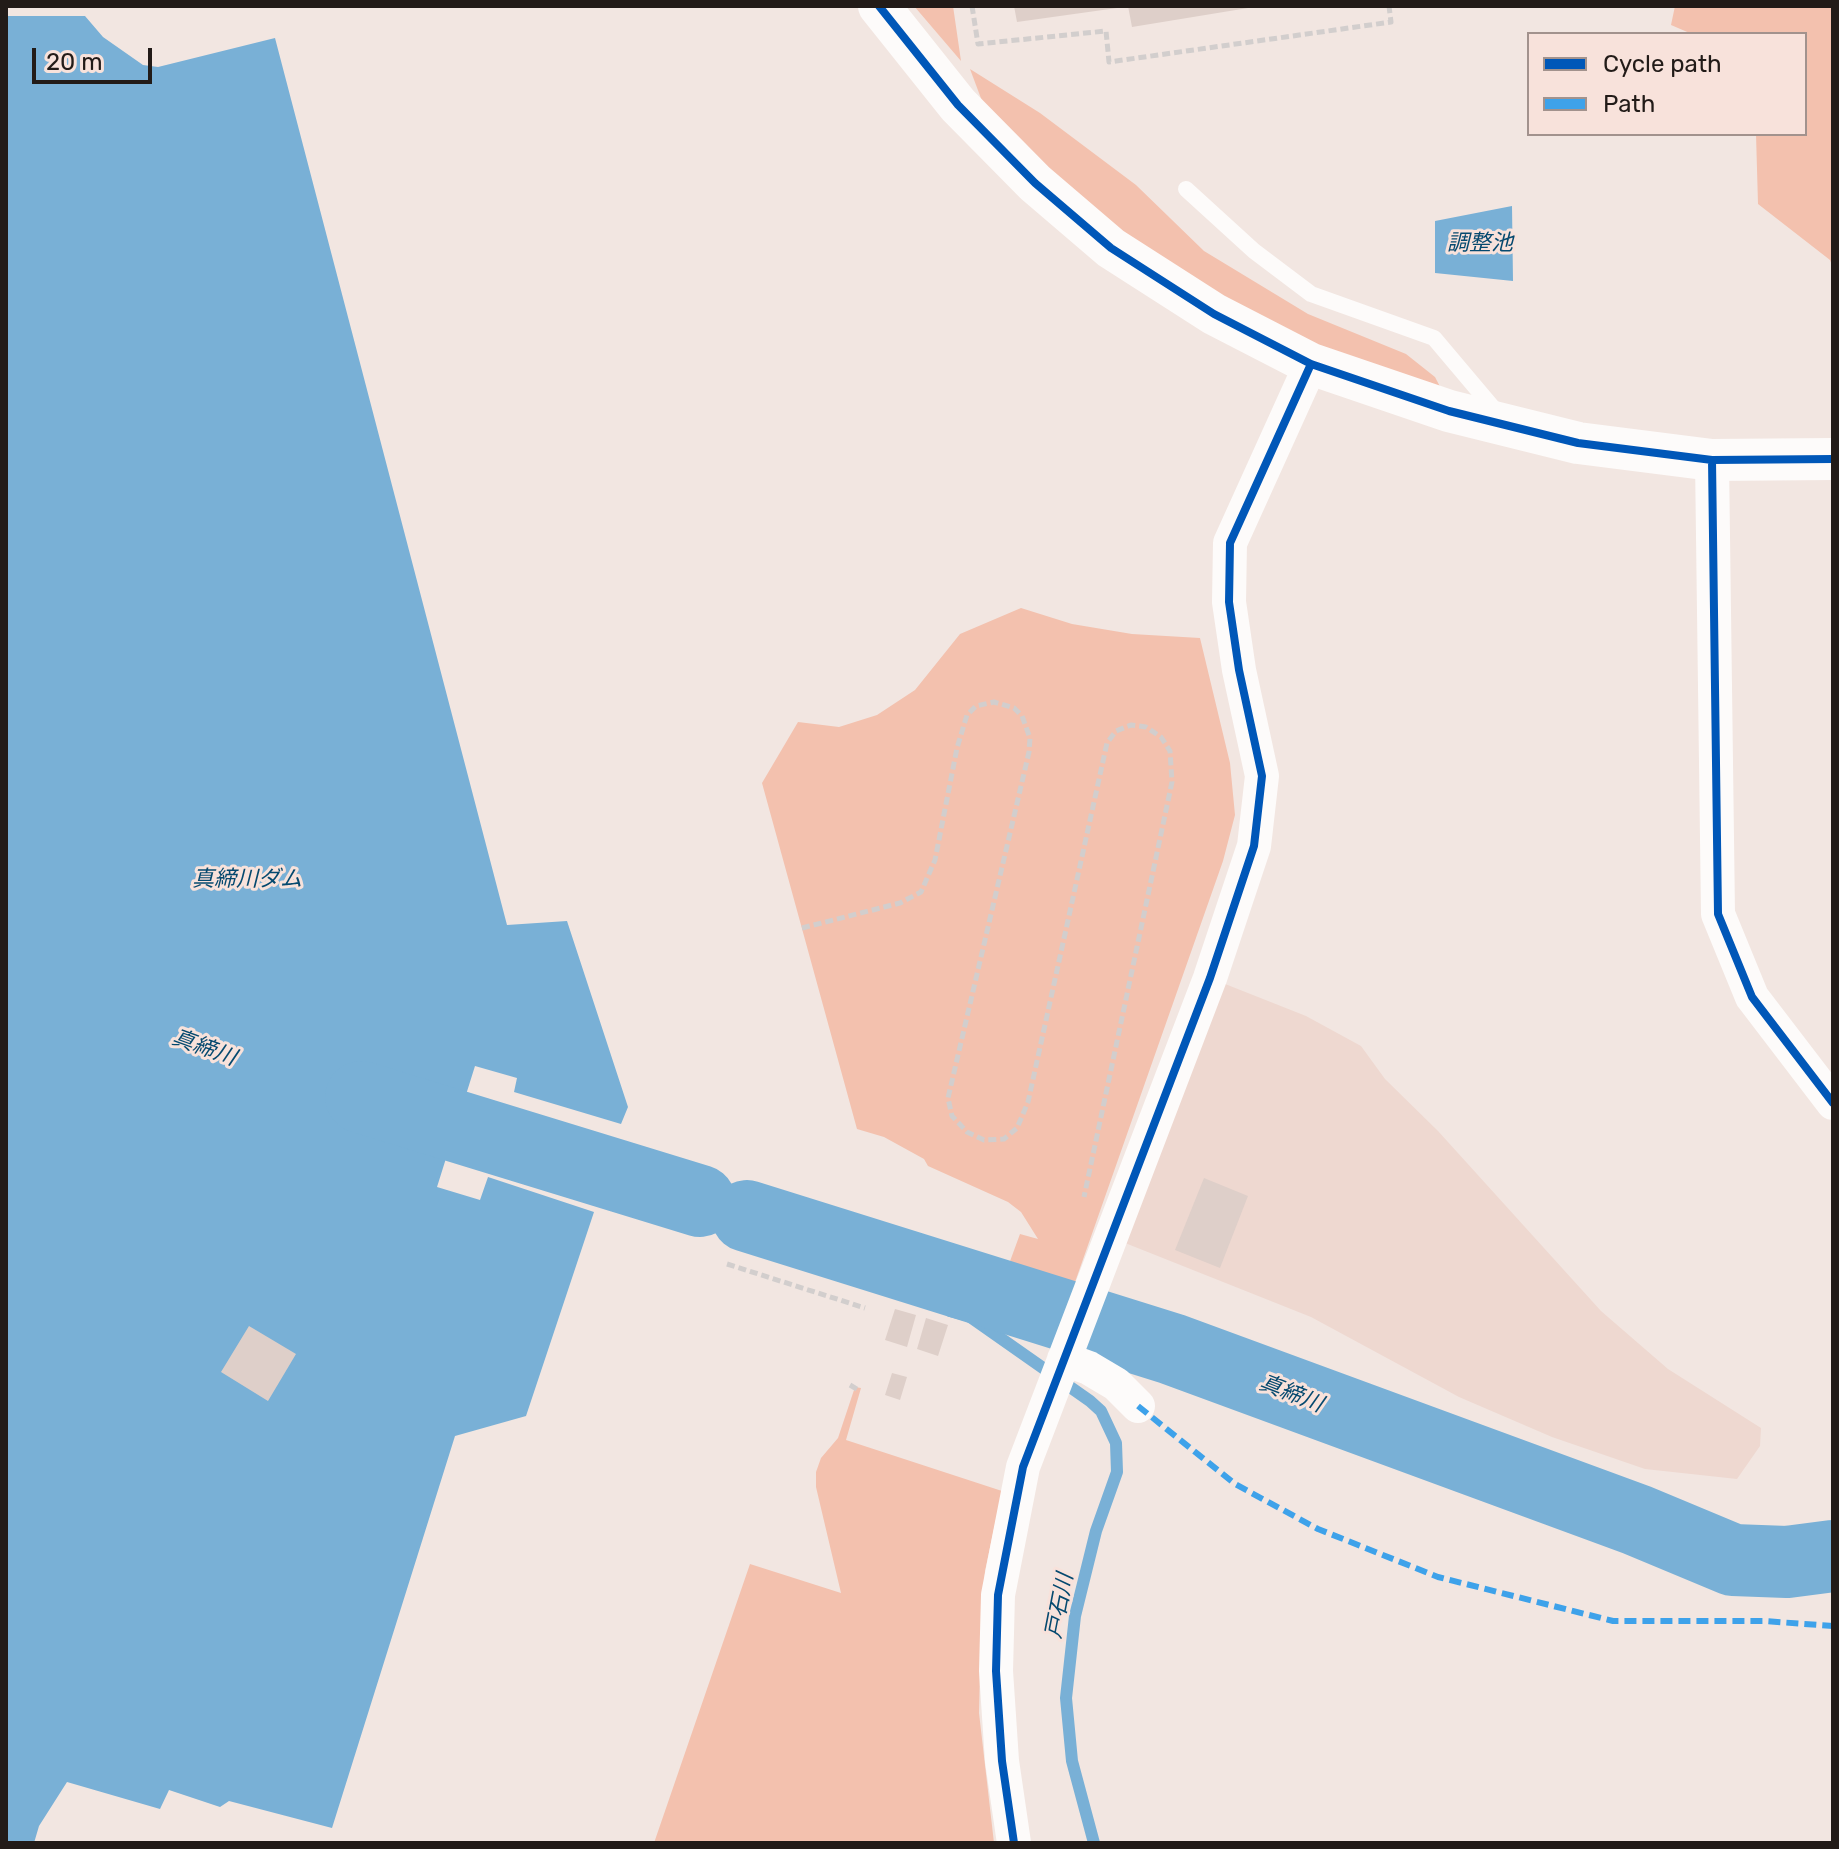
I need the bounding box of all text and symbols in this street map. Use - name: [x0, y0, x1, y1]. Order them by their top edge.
- scale bar: [36, 32, 156, 82]
- legend: [1527, 32, 1807, 136]
- text: 20 m: [46, 48, 103, 76]
- text: Cycle path: [1603, 50, 1722, 78]
- text: Path: [1603, 90, 1655, 118]
- water label: 調整池: [1447, 231, 1513, 257]
- water label: 真締川ダム: [192, 867, 302, 893]
- water label: 真締川: [168, 1024, 240, 1072]
- water label: 真締川: [1255, 1370, 1327, 1418]
- water label: 戸石川: [1041, 1571, 1079, 1641]

